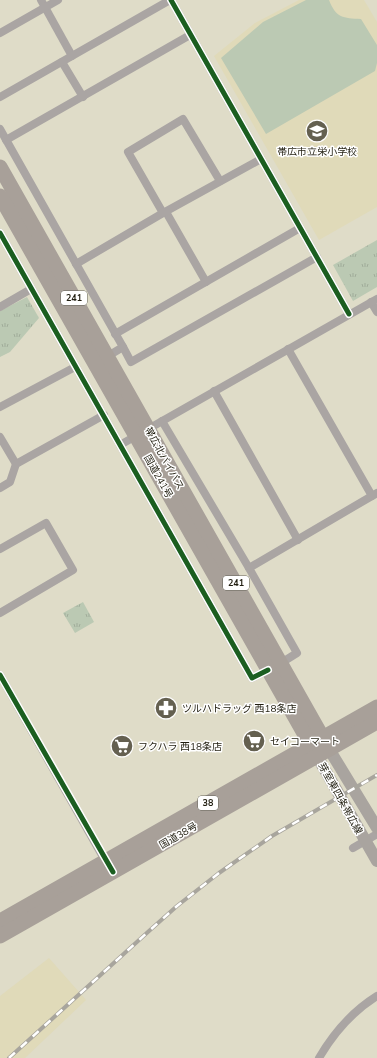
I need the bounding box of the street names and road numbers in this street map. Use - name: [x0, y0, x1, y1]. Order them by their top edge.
- road number: 241: [61, 291, 87, 305]
- street label: 帯広北バイパス: [141, 425, 187, 492]
- street label: 国道241号: [140, 452, 176, 501]
- road number: 241: [223, 576, 249, 590]
- street label: 芽室東四条帯広線: [315, 760, 366, 837]
- road number: 38: [198, 796, 218, 810]
- street label: 国道38号: [157, 819, 200, 852]

